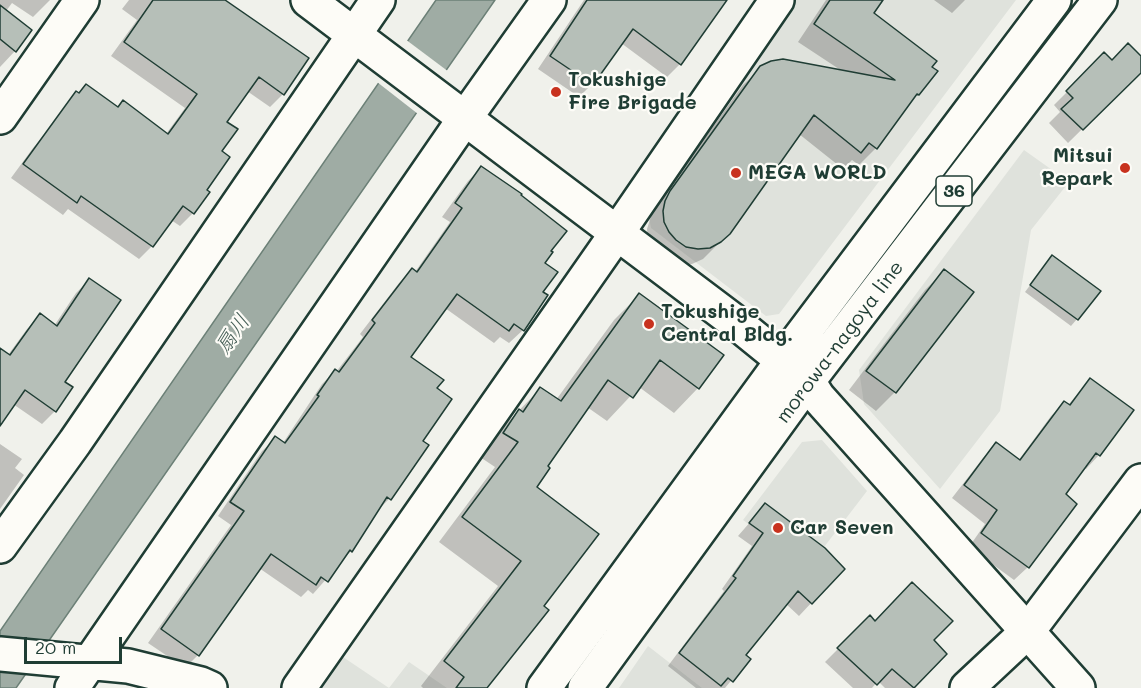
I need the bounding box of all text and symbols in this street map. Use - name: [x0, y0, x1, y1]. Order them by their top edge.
- place label: Tokushige Fire Brigade: [568, 68, 697, 115]
- marker: Tokushige Fire Brigade: [549, 85, 563, 99]
- place label: Mitsui Repark: [1041, 144, 1113, 191]
- place label: MEGA WORLD: [748, 161, 887, 185]
- marker: Mitsui Repark: [1118, 161, 1132, 175]
- marker: MEGA WORLD: [729, 166, 743, 180]
- road number: 36: [936, 176, 972, 206]
- street label: morowa-nagoya line: [771, 256, 909, 428]
- place label: Tokushige Central Bldg.: [661, 300, 793, 347]
- water label: 扇川: [211, 310, 255, 358]
- marker: Tokushige Central Bldg.: [642, 317, 656, 331]
- place label: Car Seven: [790, 516, 893, 540]
- marker: Car Seven: [771, 521, 785, 535]
- scale bar: [27, 625, 124, 663]
- text: 20 m: [35, 635, 76, 659]

